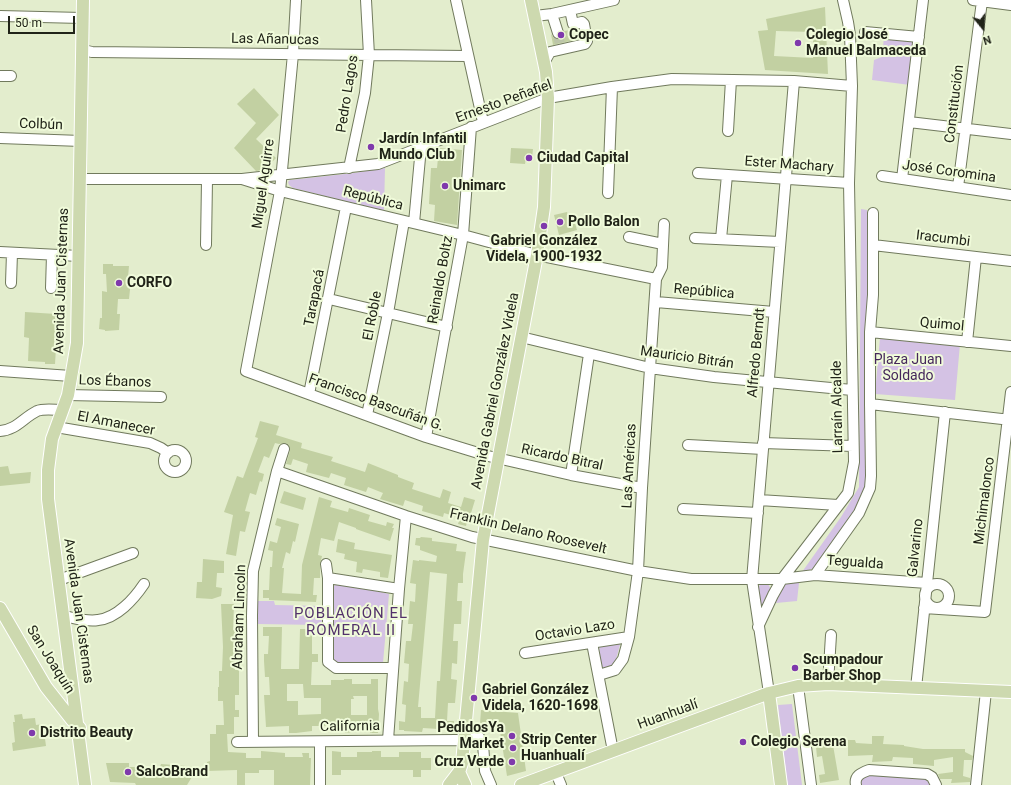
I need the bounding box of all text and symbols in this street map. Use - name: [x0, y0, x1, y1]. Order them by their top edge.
- scale bar: [10, 8, 77, 34]
- north arrow: [963, 8, 1003, 48]
- text: 50 m: [15, 16, 42, 30]
- place label: Copec: [569, 27, 609, 43]
- place label: Colegio José Manuel Balmaceda: [806, 27, 926, 60]
- marker: Copec: [556, 30, 566, 40]
- street label: Las Añanucas: [231, 31, 319, 49]
- text: N: [981, 33, 993, 47]
- marker: Colegio José Manuel Balmaceda: [793, 38, 803, 48]
- street label: Pedro Lagos: [334, 54, 362, 134]
- street label: Constitución: [942, 64, 968, 144]
- street label: Ernesto Peñafiel: [454, 77, 554, 127]
- street label: Colbún: [19, 116, 63, 134]
- place label: Jardín Infantil Mundo Club: [379, 131, 467, 164]
- street label: Miguel Aguirre: [249, 138, 279, 230]
- marker: Jardín Infantil Mundo Club: [366, 142, 376, 152]
- place label: Ciudad Capital: [537, 150, 629, 166]
- marker: Ciudad Capital: [524, 153, 534, 163]
- street label: Ester Machary: [744, 154, 834, 176]
- street label: José Coromina: [901, 157, 997, 187]
- place label: Unimarc: [453, 178, 506, 194]
- marker: Unimarc: [440, 181, 450, 191]
- street label: República: [341, 183, 405, 215]
- street label: Avenida Juan Cisternas: [51, 208, 73, 354]
- place label: Pollo Balon: [568, 214, 640, 230]
- marker: Pollo Balon: [555, 217, 565, 227]
- marker: Gabriel González Videla, 1900-1932: [539, 221, 549, 231]
- street label: Iracumbi: [915, 227, 971, 251]
- place label: Gabriel González Videla, 1900-1932: [486, 233, 602, 266]
- street label: Reinaldo Boltz: [425, 235, 457, 325]
- street label: Tarapacá: [301, 268, 329, 328]
- place label: CORFO: [127, 275, 172, 291]
- marker: CORFO: [114, 278, 124, 288]
- street label: República: [673, 281, 735, 303]
- street label: El Roble: [360, 290, 386, 342]
- street label: Avenida Gabriel González Videla: [469, 291, 523, 491]
- street label: Alfredo Berndt: [745, 307, 769, 399]
- street label: Quimol: [919, 315, 965, 335]
- street label: Mauricio Bitrán: [639, 343, 735, 373]
- park label: Plaza Juan Soldado: [874, 352, 942, 384]
- street label: Larraín Alcalde: [829, 360, 847, 454]
- street label: Francisco Bascuñán G.: [306, 371, 446, 435]
- street label: Los Ébanos: [78, 372, 152, 392]
- street label: El Amanecer: [76, 408, 156, 440]
- street label: Las Américas: [619, 423, 641, 509]
- street label: Ricardo Bitral: [520, 441, 604, 475]
- street label: Michimalonco: [971, 456, 999, 546]
- street label: Franklin Delano Roosevelt: [448, 506, 608, 558]
- street label: Galvarino: [905, 518, 927, 578]
- street label: Avenida Juan Cisternas: [59, 537, 97, 685]
- street label: Tegualda: [826, 553, 884, 573]
- street label: Abraham Lincoln: [230, 564, 250, 670]
- district label: POBLACIÓN EL ROMERAL II: [294, 605, 408, 640]
- street label: Octavio Lazo: [534, 616, 616, 646]
- street label: San Joaquín: [22, 623, 78, 697]
- place label: Scumpadour Barber Shop: [803, 652, 883, 684]
- marker: Scumpadour Barber Shop: [790, 663, 800, 673]
- place label: Gabriel González Videla, 1620-1698: [482, 682, 598, 714]
- marker: Gabriel González Videla, 1620-1698: [469, 693, 479, 703]
- street label: Huanhualí: [636, 696, 700, 734]
- street label: California: [320, 718, 380, 736]
- place label: PedidosYa Market: [437, 720, 504, 752]
- place label: Distrito Beauty: [40, 725, 133, 741]
- marker: Distrito Beauty: [27, 728, 37, 738]
- marker: PedidosYa Market: [507, 731, 517, 741]
- place label: Strip Center Huanhualí: [521, 732, 597, 764]
- place label: Colegio Serena: [751, 734, 846, 750]
- marker: Colegio Serena: [738, 737, 748, 747]
- marker: Strip Center Huanhualí: [508, 743, 518, 753]
- place label: Cruz Verde: [434, 754, 504, 770]
- marker: Cruz Verde: [507, 757, 517, 767]
- place label: SalcoBrand: [136, 764, 208, 780]
- marker: SalcoBrand: [123, 767, 133, 777]

